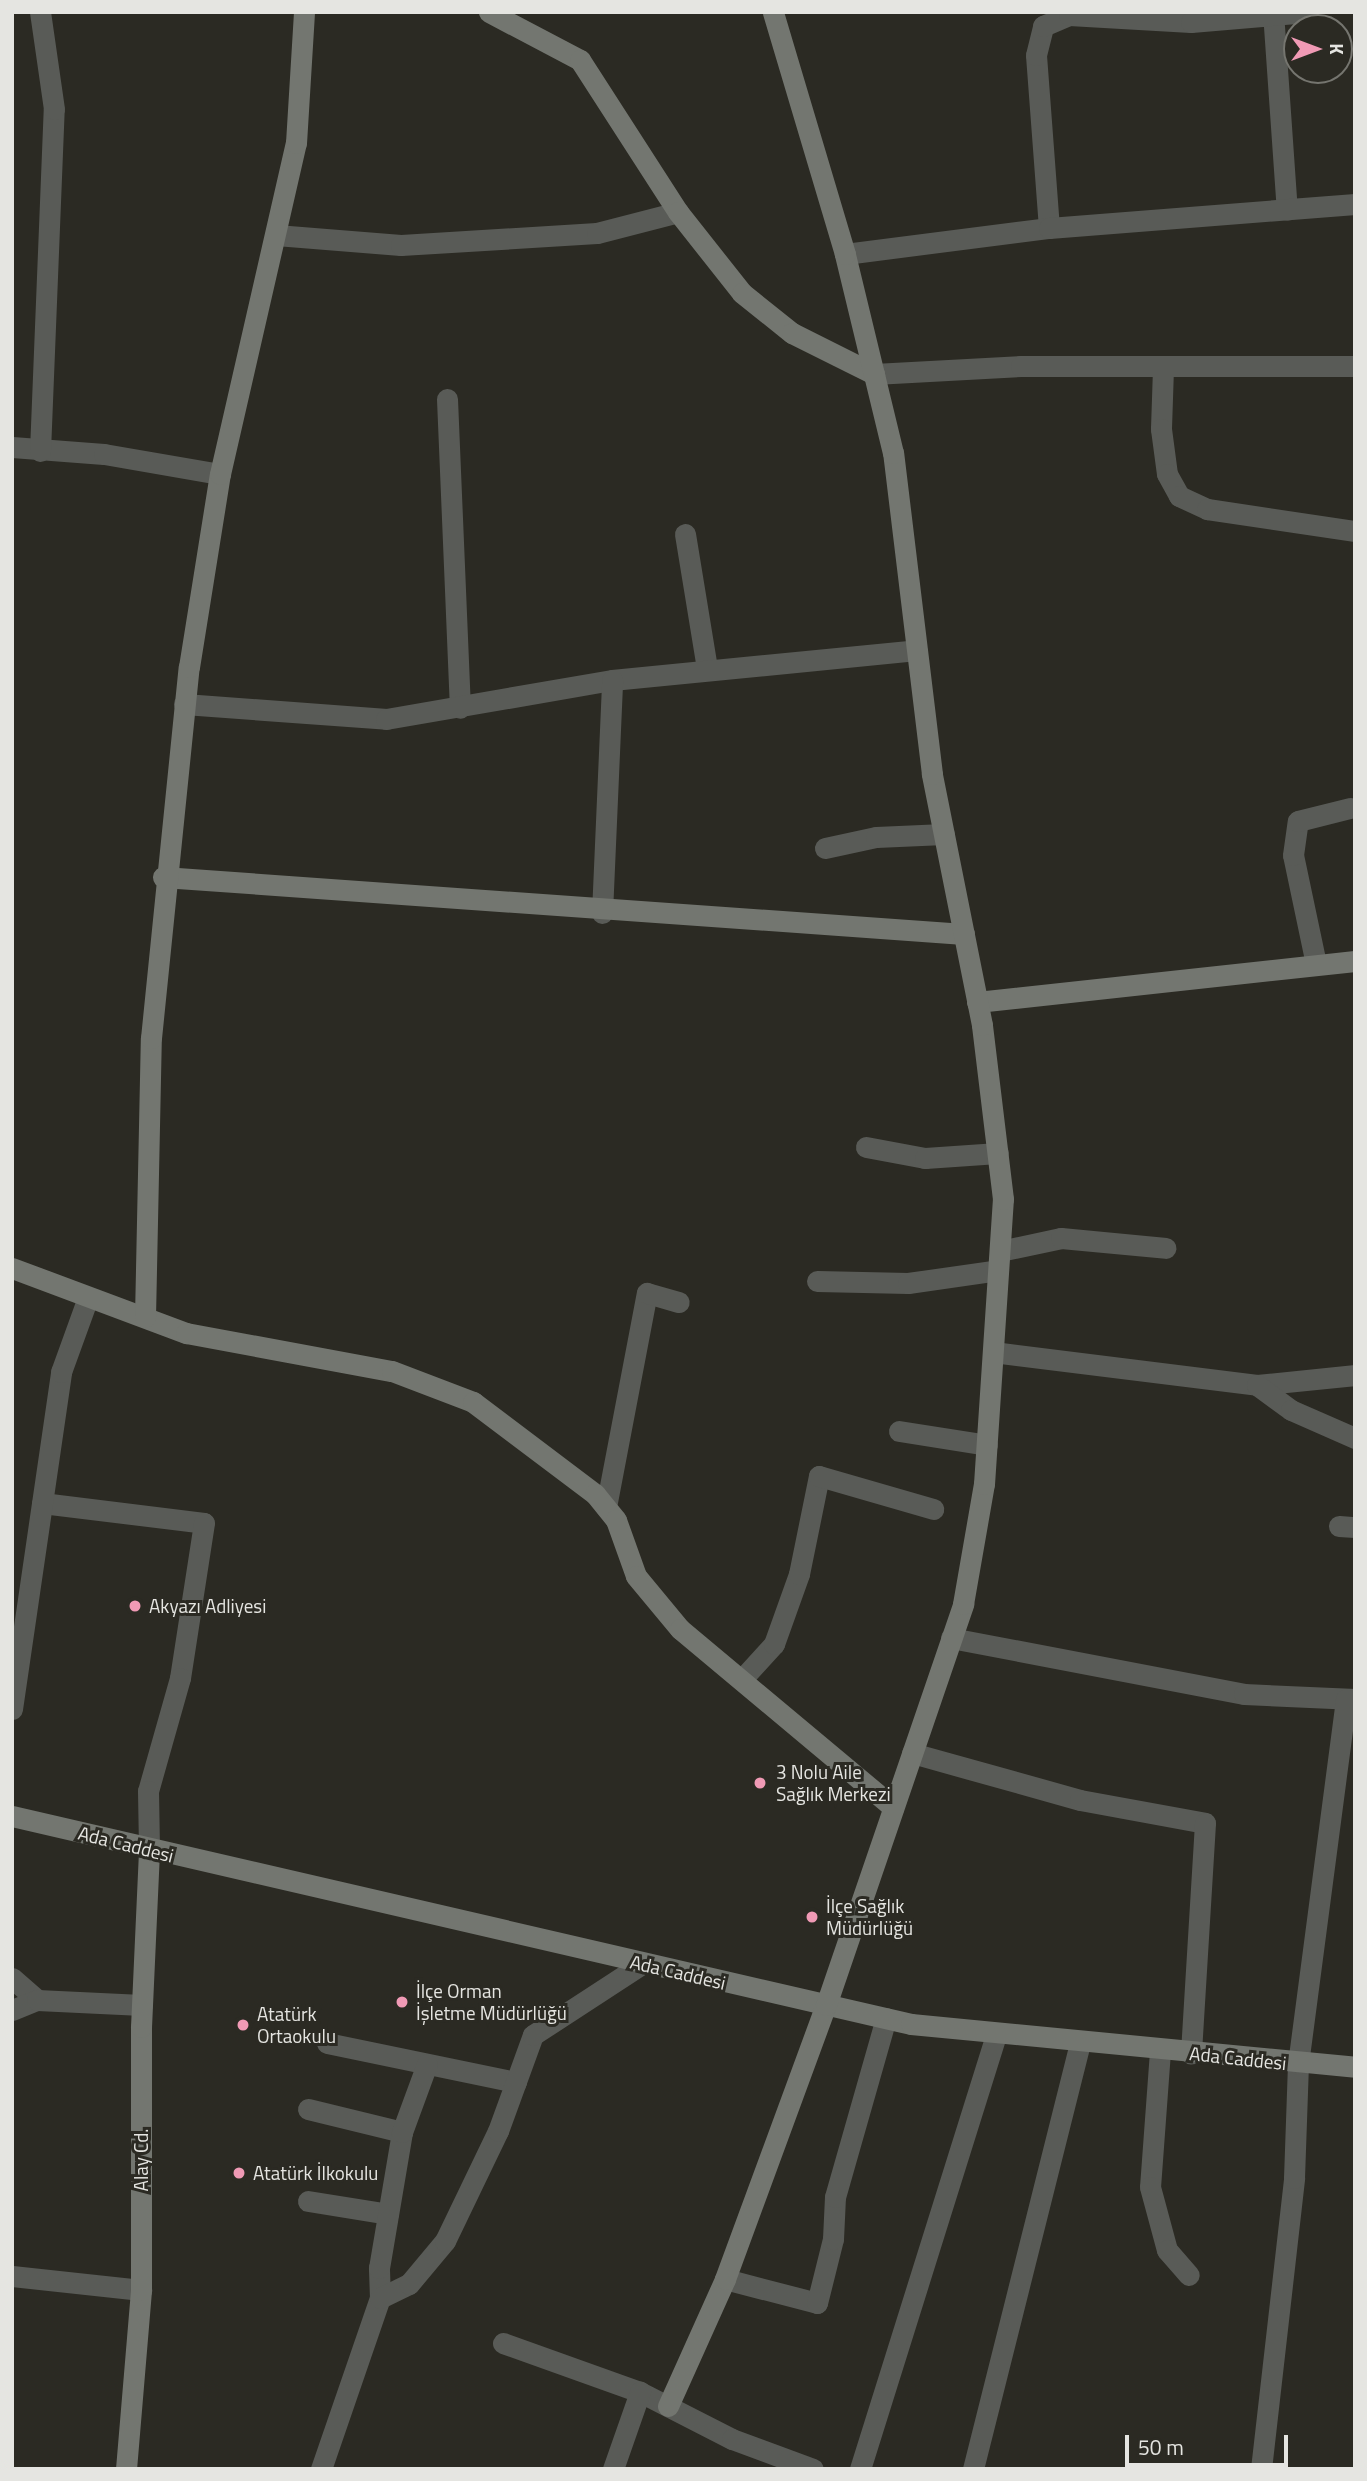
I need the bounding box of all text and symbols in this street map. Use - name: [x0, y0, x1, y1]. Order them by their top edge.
- north arrow: [1283, 14, 1353, 84]
- text: K: [1323, 43, 1352, 55]
- place label: Akyazı Adliyesi: [149, 1595, 266, 1617]
- marker: Akyazı Adliyesi: [127, 1598, 143, 1614]
- place label: 3 Nolu Aile Sağlık Merkezi: [776, 1761, 891, 1805]
- marker: 3 Nolu Aile Sağlık Merkezi: [750, 1773, 770, 1793]
- street label: Ada Caddesi: [76, 1821, 176, 1867]
- place label: İlçe Sağlık Müdürlüğü: [826, 1895, 913, 1939]
- marker: İlçe Sağlık Müdürlüğü: [804, 1909, 820, 1925]
- street label: Ada Caddesi: [628, 1950, 728, 1994]
- place label: İlçe Orman İşletme Müdürlüğü: [416, 1980, 567, 2024]
- marker: İlçe Orman İşletme Müdürlüğü: [394, 1994, 410, 2010]
- place label: Atatürk Ortaokulu: [257, 2003, 336, 2047]
- marker: Atatürk Ortaokulu: [235, 2017, 251, 2033]
- street label: Ada Caddesi: [1188, 2042, 1288, 2074]
- street label: Alay Cd.: [130, 2129, 152, 2191]
- place label: Atatürk İlkokulu: [253, 2162, 378, 2184]
- marker: Atatürk İlkokulu: [231, 2165, 247, 2181]
- scale bar: [1129, 2422, 1292, 2466]
- text: 50 m: [1138, 2431, 1184, 2463]

